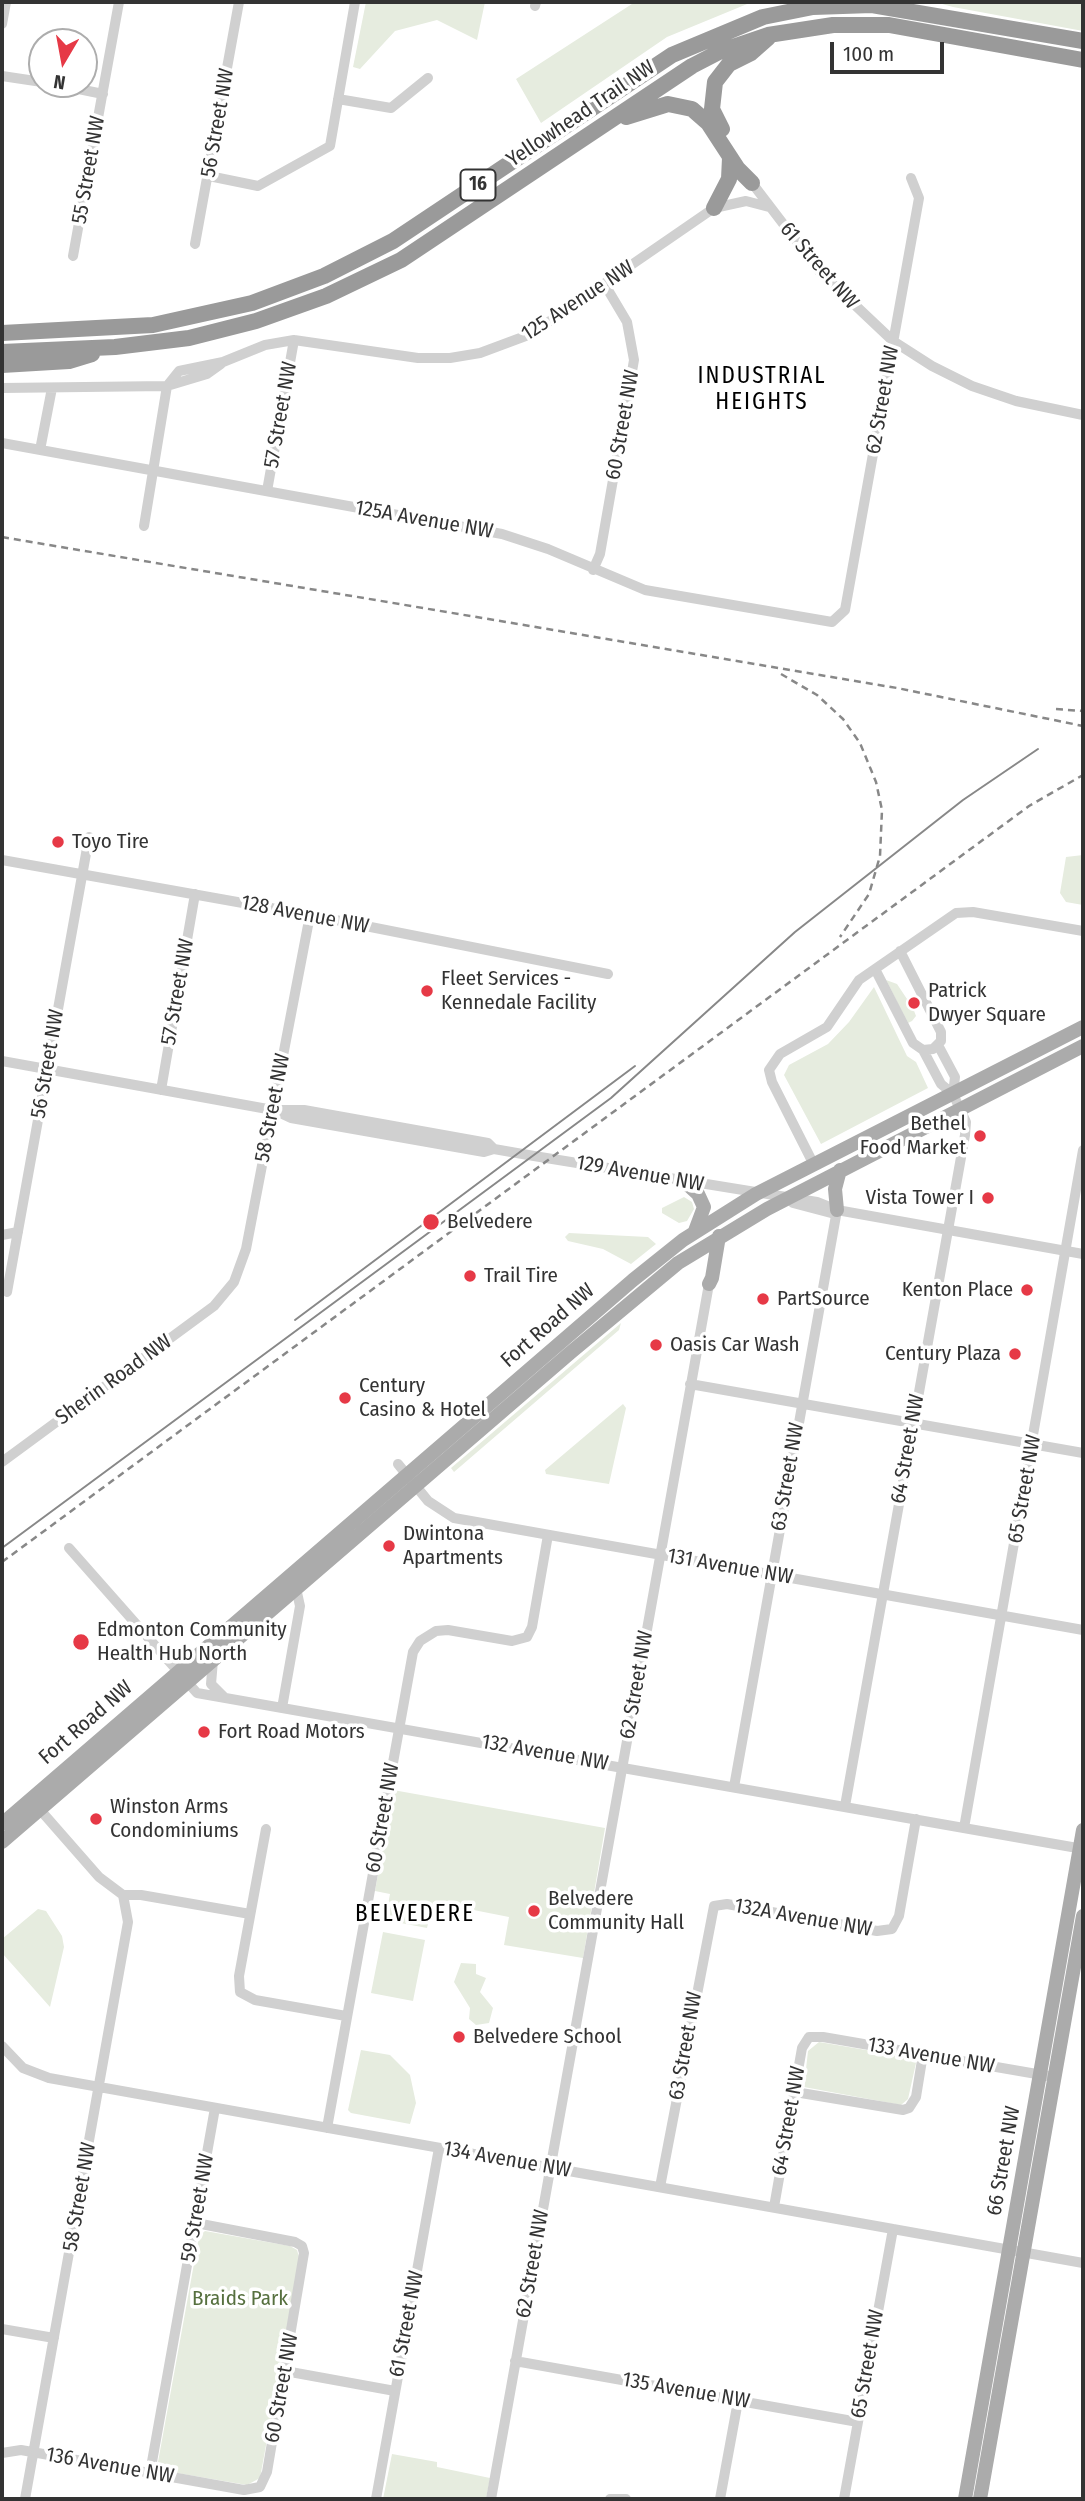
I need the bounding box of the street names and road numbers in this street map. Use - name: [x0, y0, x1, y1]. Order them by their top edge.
- street label: Yellowhead Trail NW: [502, 55, 660, 173]
- street label: 56 Street NW: [196, 67, 240, 179]
- street label: 55 Street NW: [67, 114, 111, 226]
- road number: 16: [461, 169, 496, 200]
- street label: 61 Street NW: [774, 217, 864, 315]
- street label: 125 Avenue NW: [517, 255, 639, 347]
- street label: 62 Street NW: [861, 344, 905, 456]
- street label: 57 Street NW: [259, 360, 303, 470]
- street label: 60 Street NW: [601, 368, 645, 482]
- street label: 125A Avenue NW: [353, 495, 495, 545]
- street label: 128 Avenue NW: [239, 890, 371, 940]
- street label: 57 Street NW: [156, 937, 200, 1047]
- street label: 56 Street NW: [26, 1008, 70, 1120]
- street label: 58 Street NW: [250, 1052, 296, 1164]
- street label: 129 Avenue NW: [574, 1150, 706, 1198]
- street label: Fort Road NW: [496, 1279, 600, 1373]
- street label: Sherin Road NW: [51, 1329, 177, 1431]
- street label: 64 Street NW: [886, 1392, 930, 1506]
- street label: 63 Street NW: [766, 1421, 810, 1533]
- street label: 65 Street NW: [1003, 1433, 1047, 1545]
- street label: 131 Avenue NW: [665, 1544, 795, 1590]
- street label: 62 Street NW: [615, 1629, 659, 1741]
- street label: Fort Road NW: [34, 1676, 138, 1770]
- street label: 132 Avenue NW: [480, 1729, 610, 1777]
- street label: 60 Street NW: [361, 1761, 405, 1875]
- street label: 132A Avenue NW: [732, 1894, 874, 1942]
- street label: 63 Street NW: [664, 1990, 708, 2102]
- street label: 133 Avenue NW: [865, 2032, 997, 2080]
- street label: 64 Street NW: [767, 2064, 811, 2178]
- street label: 66 Street NW: [982, 2104, 1026, 2218]
- street label: 134 Avenue NW: [441, 2136, 573, 2184]
- street label: 58 Street NW: [58, 2141, 102, 2253]
- street label: 59 Street NW: [176, 2152, 220, 2264]
- street label: 62 Street NW: [511, 2208, 555, 2320]
- street label: 61 Street NW: [384, 2269, 430, 2379]
- street label: 65 Street NW: [846, 2308, 890, 2420]
- street label: 60 Street NW: [260, 2331, 304, 2445]
- street label: 135 Avenue NW: [620, 2367, 752, 2415]
- street label: 136 Avenue NW: [44, 2442, 176, 2490]

